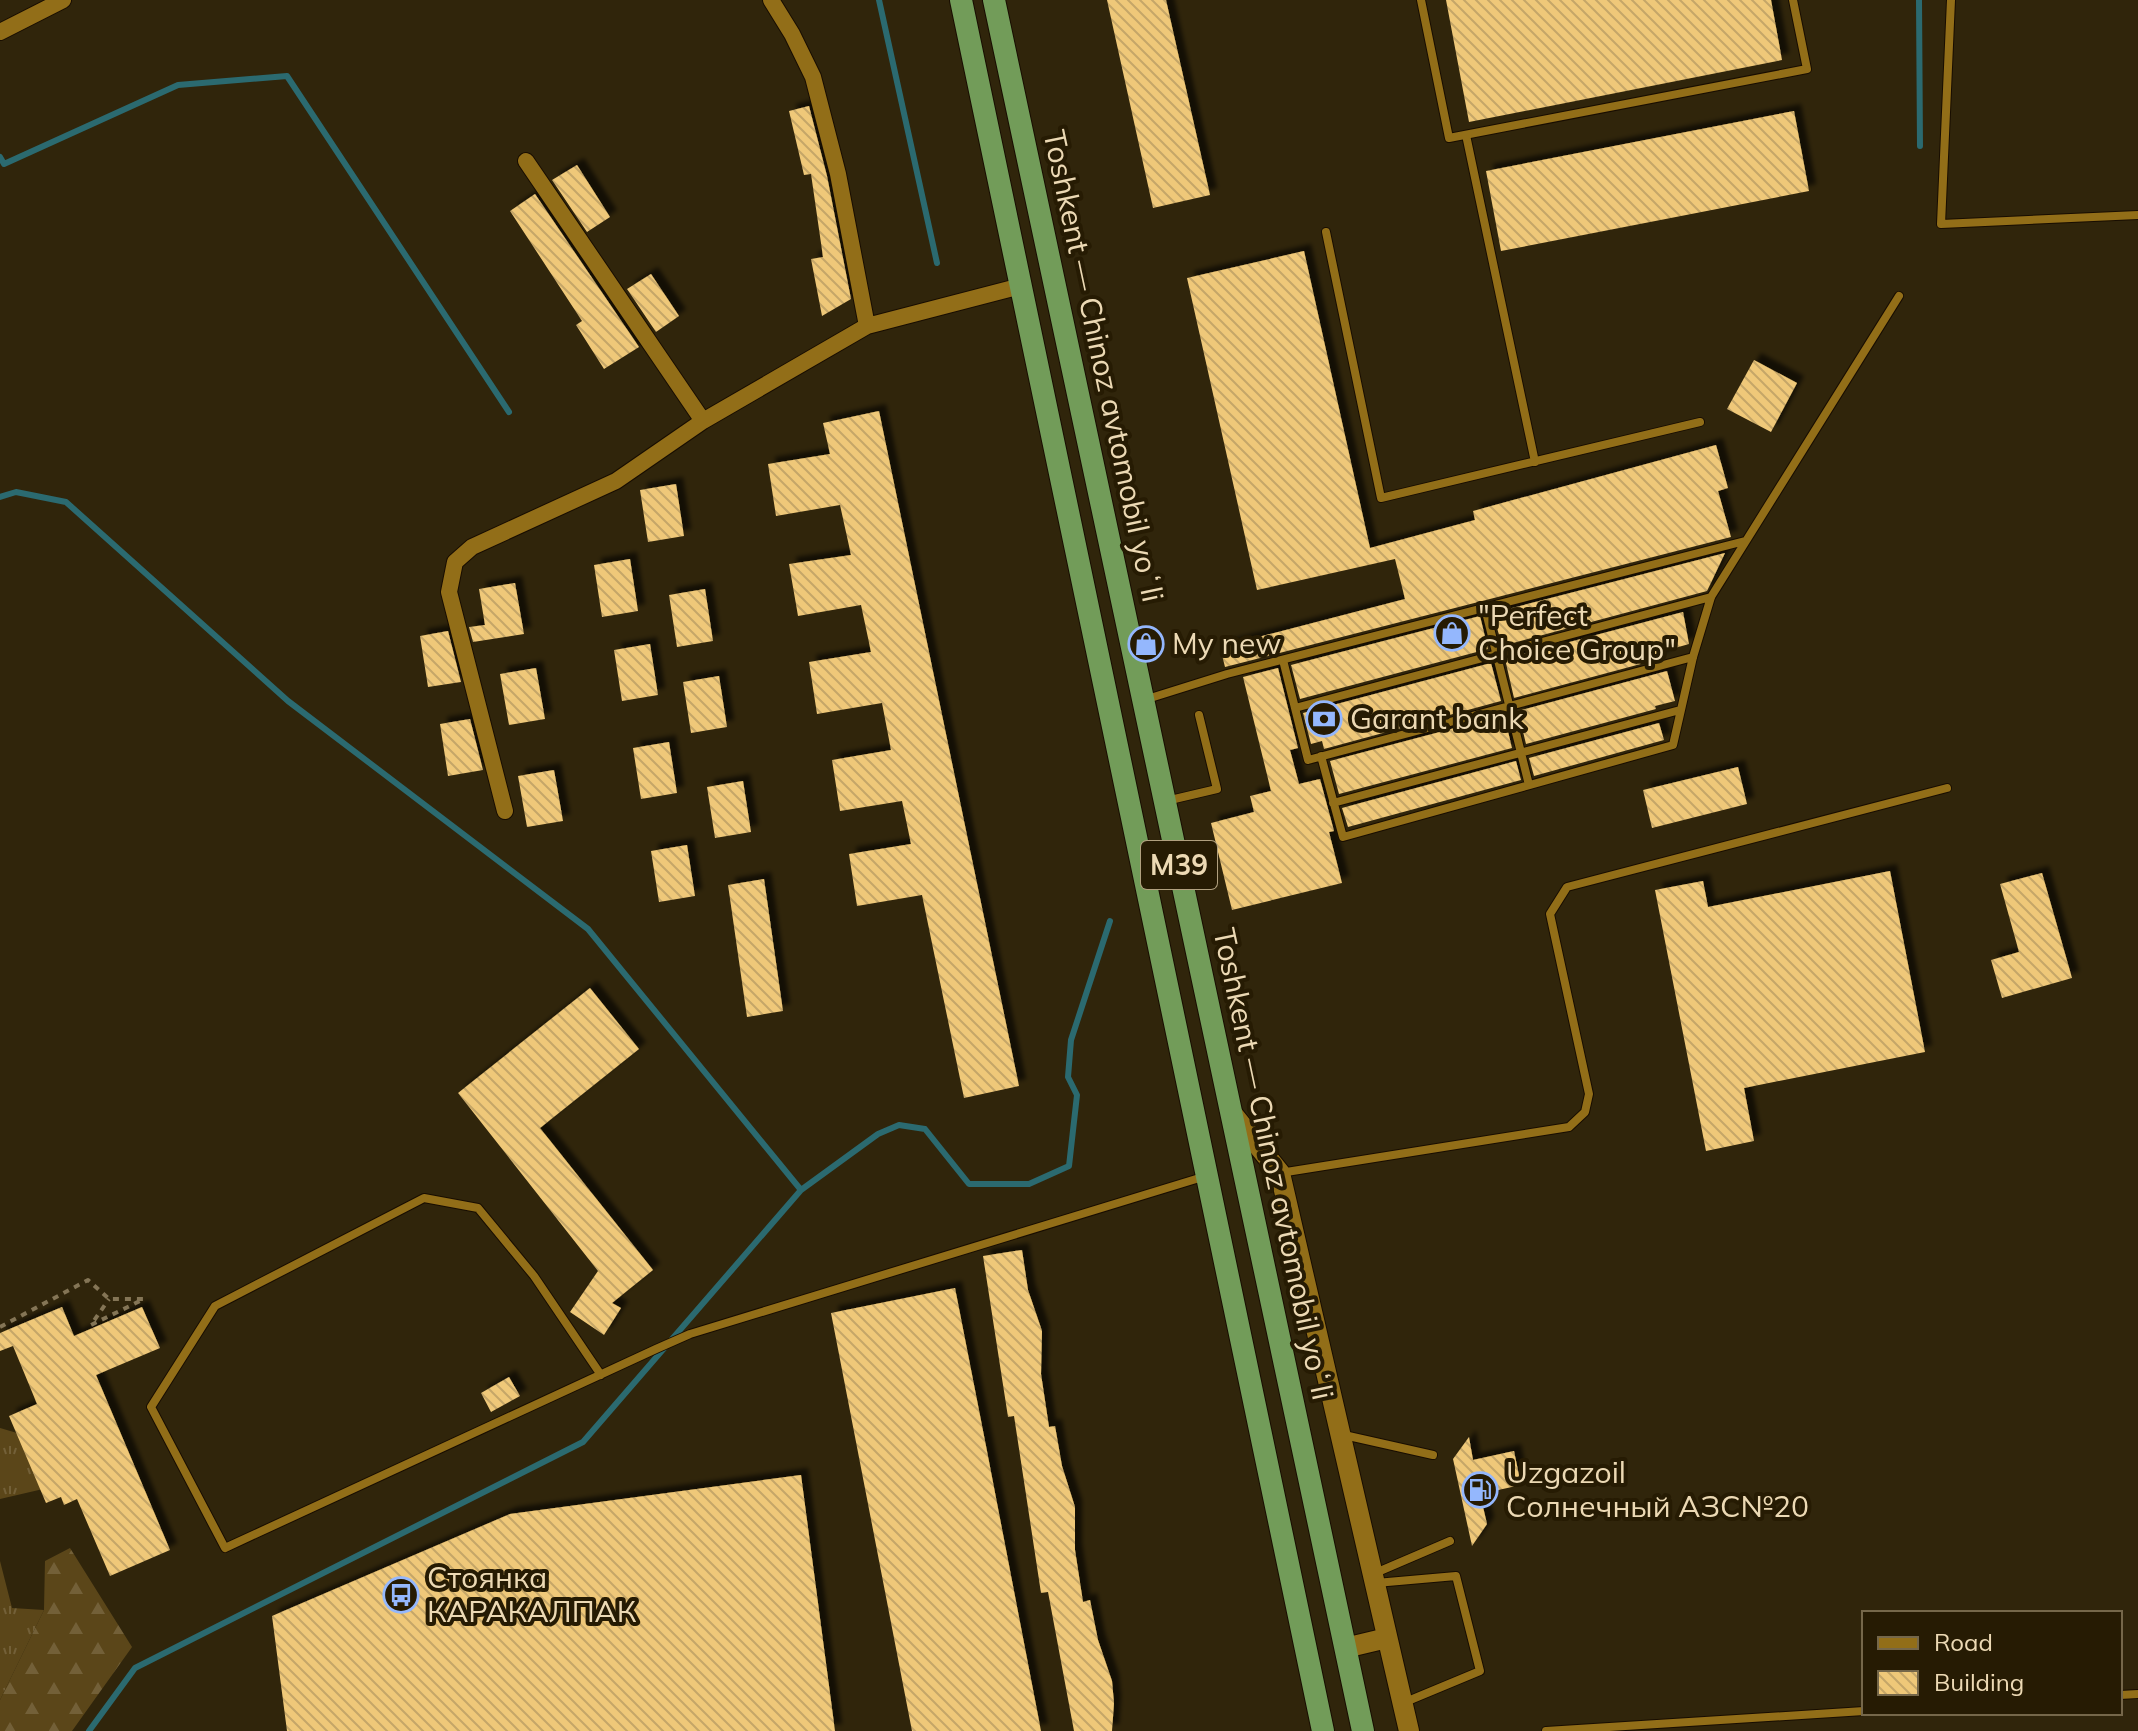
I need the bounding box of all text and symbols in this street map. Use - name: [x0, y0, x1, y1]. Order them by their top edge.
- street label: Toshkent — Chinoz avtomobil yoʻli: [1035, 126, 1173, 605]
- place label: "Perfect Choice Group": [1478, 596, 1676, 668]
- shop icon: "Perfect Choice Group": [1433, 614, 1471, 652]
- place label: My new: [1172, 624, 1281, 662]
- shop icon: My new: [1127, 625, 1165, 663]
- place label: Garant bank: [1350, 699, 1524, 737]
- bank icon: Garant bank: [1305, 700, 1343, 738]
- road number: M39: [1141, 841, 1217, 889]
- street label: Toshkent — Chinoz avtomobil yoʻli: [1205, 924, 1343, 1403]
- place label: Uzgazoil Солнечный АЗС№20: [1506, 1453, 1809, 1525]
- fuel station icon: Uzgazoil Солнечный АЗС№20: [1461, 1471, 1499, 1509]
- place label: Стоянка КАРАКАЛПАК: [427, 1558, 637, 1630]
- bus stop icon: Стоянка КАРАКАЛПАК: [382, 1576, 420, 1614]
- legend: [1862, 1611, 2122, 1715]
- text: Road: [1934, 1627, 1993, 1657]
- text: Building: [1934, 1667, 2024, 1697]

